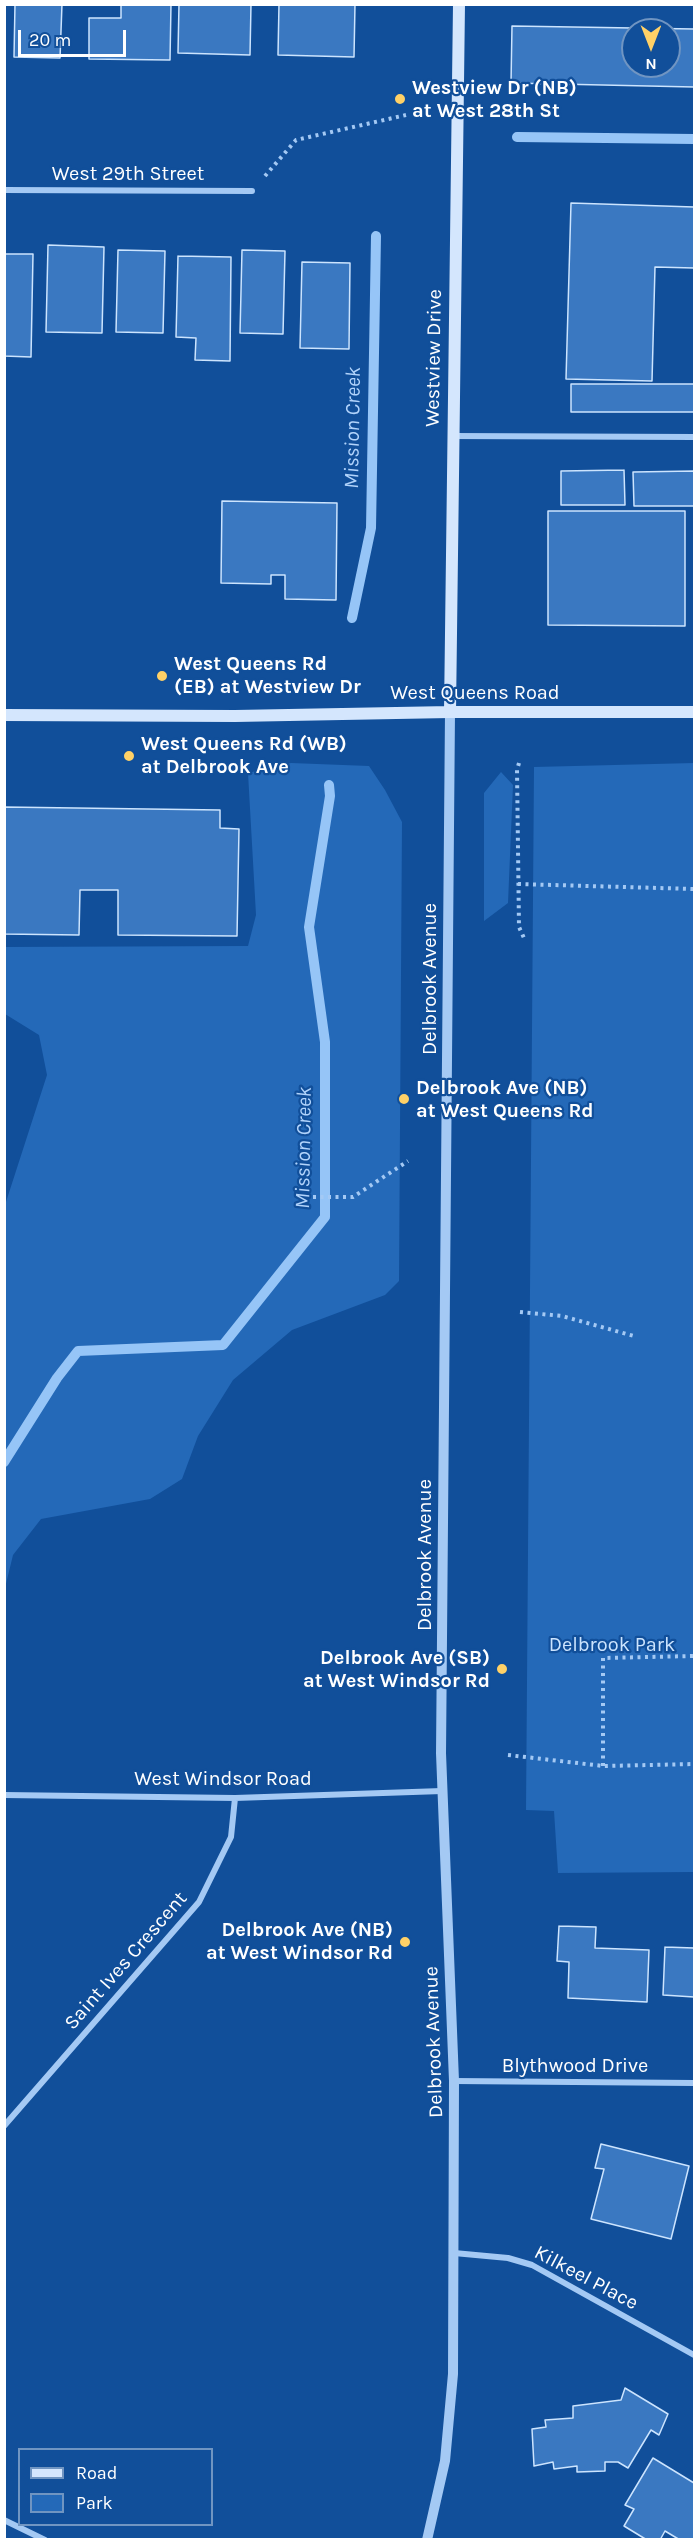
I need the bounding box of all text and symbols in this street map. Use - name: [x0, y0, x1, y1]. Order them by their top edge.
- scale bar: [21, 18, 129, 56]
- north arrow: [621, 18, 681, 78]
- text: 20 m: [29, 29, 71, 51]
- text: N: [645, 55, 657, 74]
- place label: Westview Dr (NB) at West 28th St: [412, 76, 577, 123]
- marker: Westview Dr (NB) at West 28th St: [393, 92, 407, 106]
- street label: West 29th Street: [52, 162, 204, 186]
- street label: Westview Drive: [421, 289, 447, 427]
- water label: Mission Creek: [339, 367, 367, 489]
- place label: West Queens Rd (EB) at Westview Dr: [174, 652, 361, 699]
- marker: West Queens Rd (EB) at Westview Dr: [155, 669, 169, 683]
- street label: West Queens Road: [390, 681, 560, 705]
- place label: West Queens Rd (WB) at Delbrook Ave: [141, 732, 347, 779]
- marker: West Queens Rd (WB) at Delbrook Ave: [122, 749, 136, 763]
- street label: Delbrook Avenue: [418, 903, 442, 1055]
- place label: Delbrook Ave (NB) at West Queens Rd: [416, 1076, 594, 1123]
- water label: Mission Creek: [290, 1087, 318, 1209]
- marker: Delbrook Ave (NB) at West Queens Rd: [397, 1092, 411, 1106]
- street label: Delbrook Avenue: [413, 1479, 437, 1631]
- park label: Delbrook Park: [549, 1633, 675, 1657]
- place label: Delbrook Ave (SB) at West Windsor Rd: [303, 1646, 490, 1693]
- marker: Delbrook Ave (SB) at West Windsor Rd: [495, 1662, 509, 1676]
- street label: West Windsor Road: [134, 1767, 312, 1791]
- street label: Saint Ives Crescent: [60, 1887, 192, 2035]
- place label: Delbrook Ave (NB) at West Windsor Rd: [206, 1918, 393, 1965]
- marker: Delbrook Ave (NB) at West Windsor Rd: [398, 1935, 412, 1949]
- street label: Delbrook Avenue: [419, 1966, 449, 2118]
- street label: Blythwood Drive: [502, 2054, 648, 2078]
- street label: Kilkeel Place: [530, 2241, 642, 2315]
- legend: [18, 2448, 213, 2526]
- text: Road: [76, 2462, 117, 2484]
- text: Park: [76, 2492, 113, 2514]

